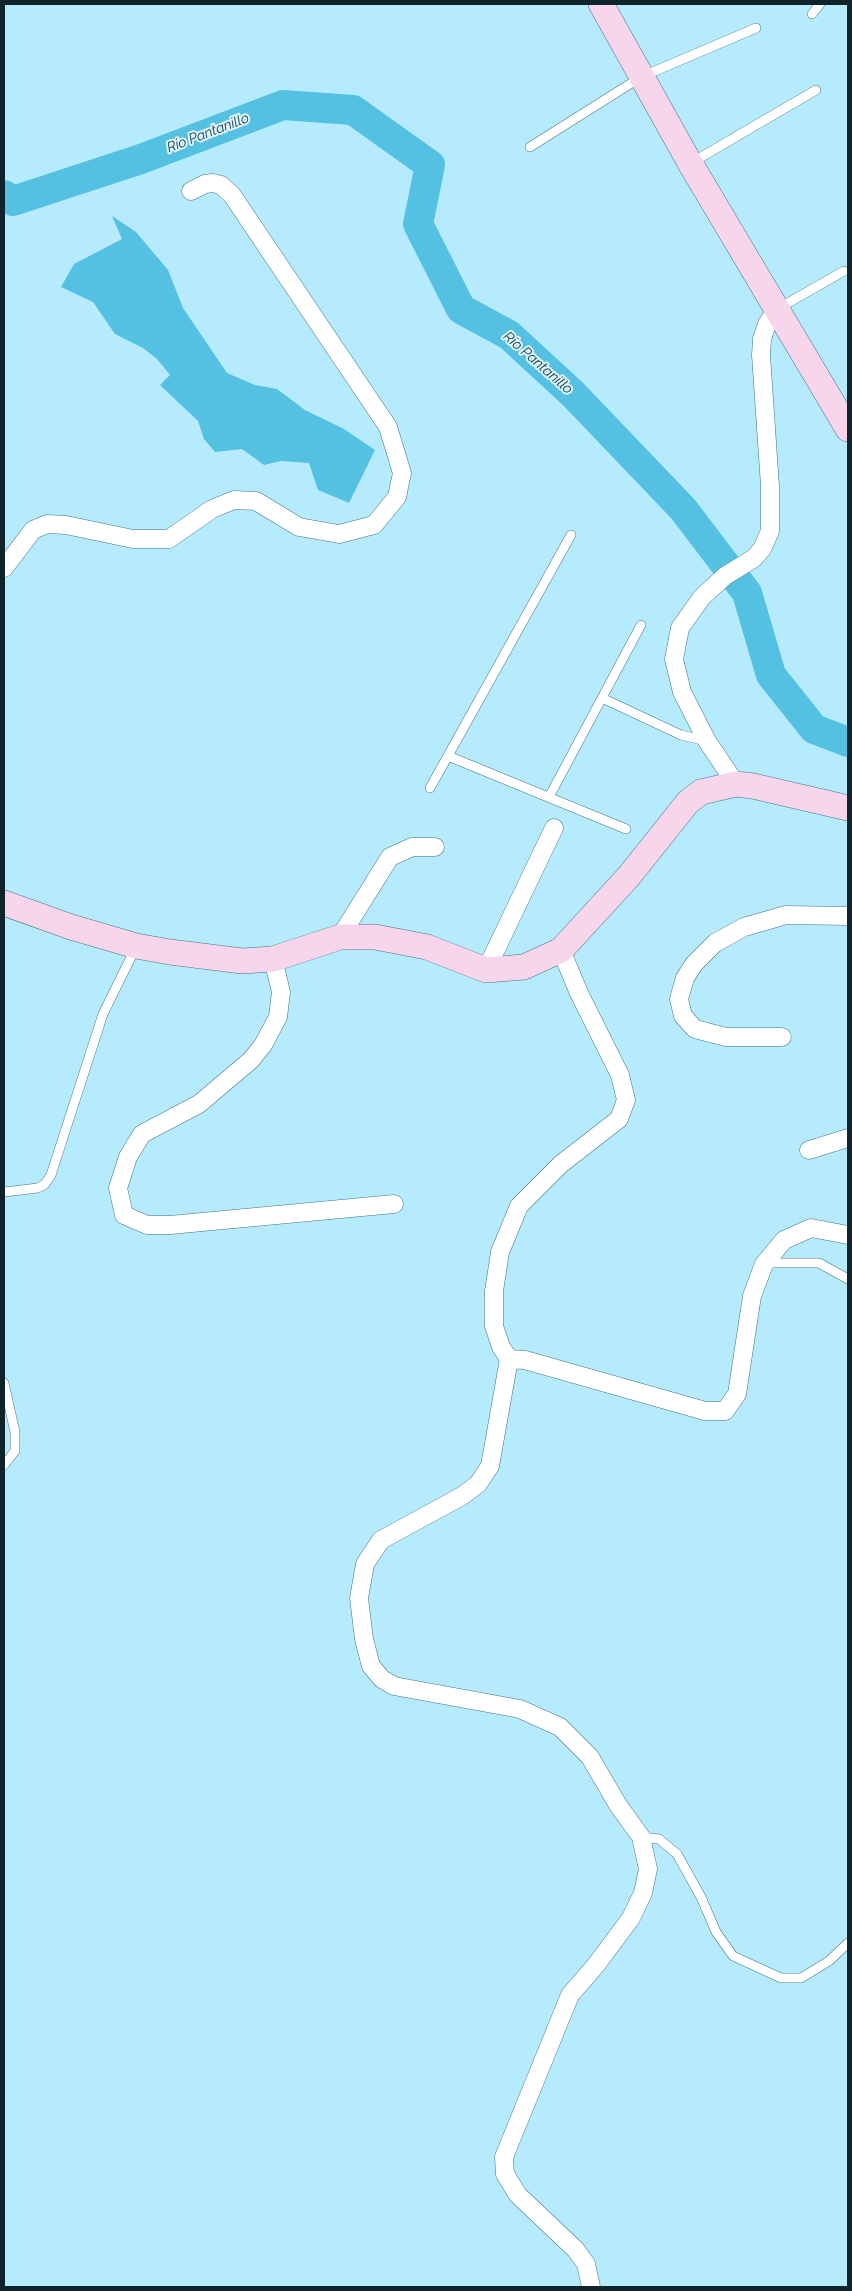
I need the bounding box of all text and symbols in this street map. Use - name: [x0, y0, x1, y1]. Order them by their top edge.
- water label: Río Pantanillo: [165, 110, 251, 156]
- water label: Río Pantanillo: [500, 328, 576, 398]

